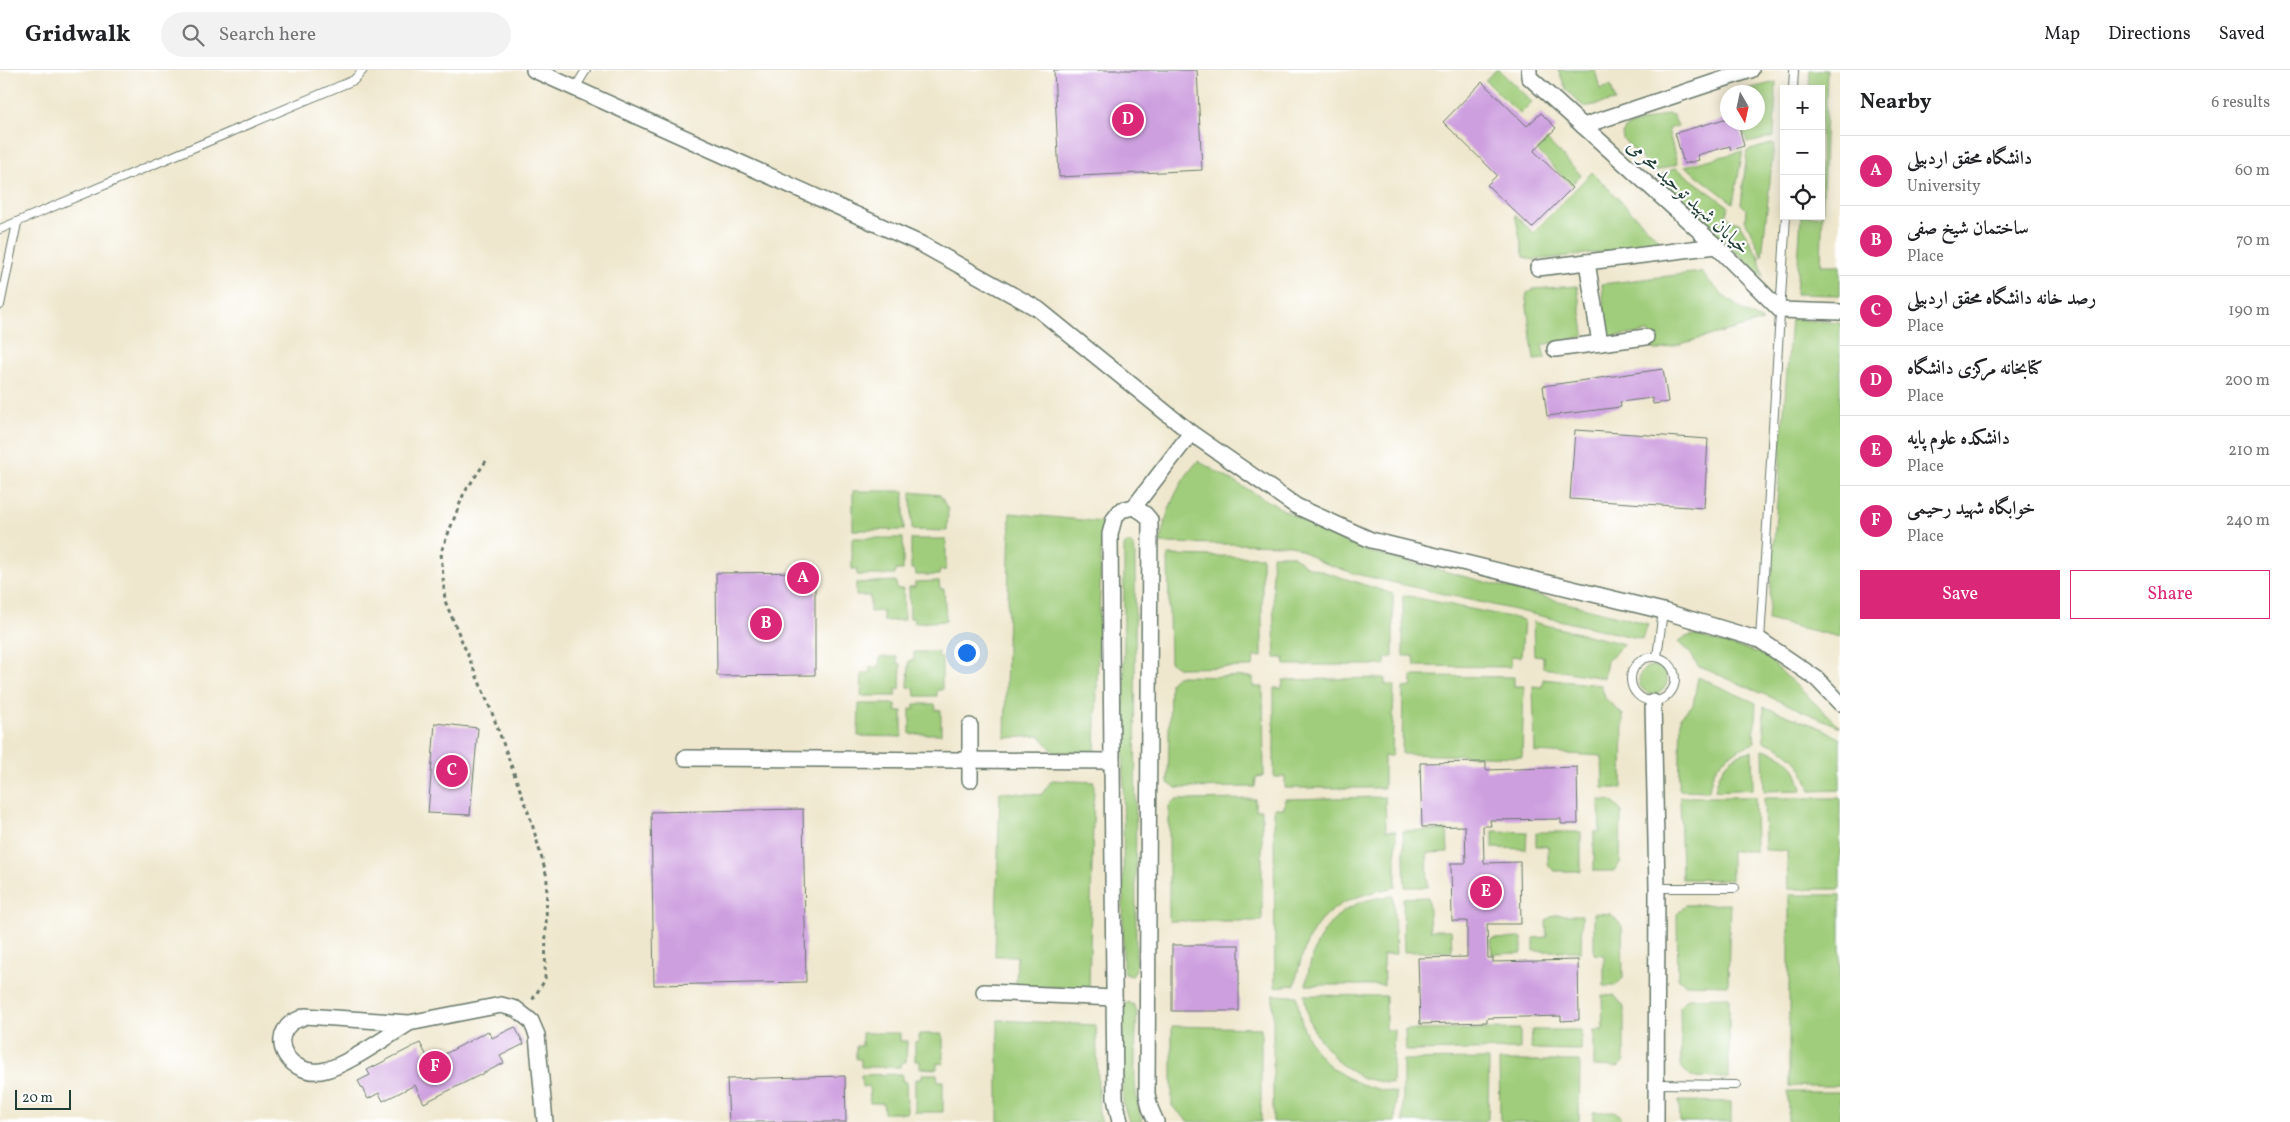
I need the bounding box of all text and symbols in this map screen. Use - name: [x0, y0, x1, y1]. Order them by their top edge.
- search box: [161, 12, 511, 57]
- text: Gridwalk: [25, 18, 131, 52]
- icon: search: [179, 21, 207, 49]
- text: Search here: [219, 22, 316, 48]
- text: Map: [2044, 22, 2080, 47]
- text: Directions: [2108, 22, 2191, 47]
- text: Saved: [2219, 22, 2265, 47]
- north arrow: [1720, 85, 1765, 130]
- map controls: [1780, 85, 1825, 220]
- button: +: [1780, 85, 1825, 130]
- text: Nearby: [1860, 88, 1931, 117]
- text: 6 results: [2211, 92, 2270, 114]
- pin: D: [1112, 101, 1144, 139]
- button: −: [1780, 130, 1825, 175]
- street label: خیابان شهید توحید محرمی: [1620, 133, 1755, 262]
- text: دانشگاه محقق اردبیلی: [1907, 146, 2032, 172]
- text: A: [1870, 160, 1882, 182]
- text: 60 m: [2235, 160, 2270, 182]
- button: locate: [1780, 175, 1825, 220]
- text: University: [1907, 176, 1981, 198]
- text: ساختمان شیخ صفی: [1907, 216, 2029, 242]
- text: B: [1871, 230, 1881, 252]
- text: 70 m: [2236, 230, 2270, 252]
- text: Place: [1907, 246, 1944, 268]
- text: رصد خانه دانشگاه محقق اردبیلی: [1907, 286, 2096, 312]
- text: C: [1871, 300, 1881, 322]
- text: 190 m: [2228, 300, 2270, 322]
- text: Place: [1907, 316, 1944, 338]
- text: کتابخانه مرکزی دانشگاه: [1907, 356, 2043, 382]
- text: D: [1870, 370, 1882, 392]
- text: 200 m: [2225, 370, 2270, 392]
- text: Place: [1907, 386, 1944, 408]
- text: دانشکده علوم پایه: [1907, 426, 2010, 452]
- text: E: [1871, 440, 1881, 462]
- text: 210 m: [2228, 440, 2270, 462]
- text: Place: [1907, 456, 1944, 478]
- text: خوابگاه شهید رحیمی: [1907, 496, 2035, 522]
- text: F: [1871, 510, 1881, 532]
- text: 240 m: [2226, 510, 2270, 532]
- text: Place: [1907, 526, 1944, 548]
- pin: A: [787, 559, 819, 597]
- button: Save: [1860, 570, 2060, 619]
- button: Share: [2070, 570, 2270, 619]
- pin: B: [750, 605, 782, 643]
- your location: [954, 640, 980, 666]
- pin: C: [436, 752, 468, 790]
- pin: E: [1470, 873, 1502, 911]
- pin: F: [419, 1048, 451, 1086]
- scale bar: [15, 1087, 71, 1110]
- text: 20 m: [22, 1089, 53, 1108]

